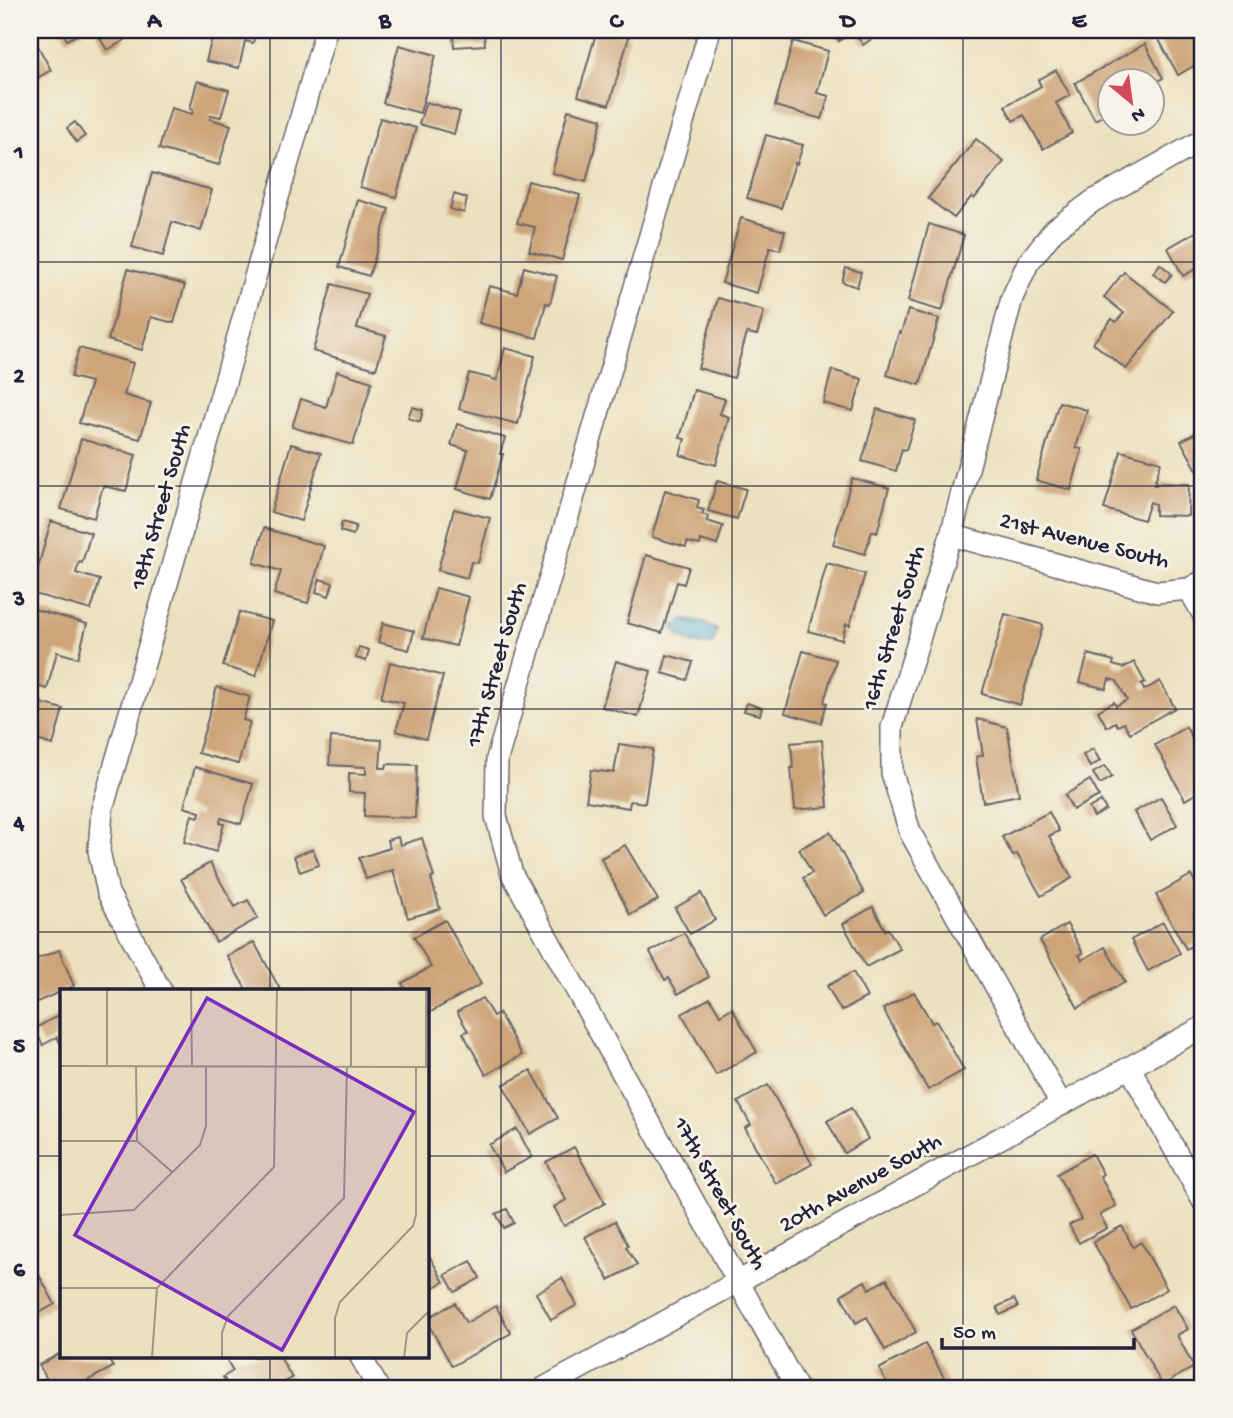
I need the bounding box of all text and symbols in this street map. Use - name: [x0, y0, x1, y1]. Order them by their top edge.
- text: A: [146, 9, 162, 36]
- text: B: [378, 9, 392, 36]
- text: C: [610, 9, 625, 36]
- text: D: [839, 9, 857, 36]
- text: E: [1072, 9, 1088, 36]
- north arrow: [1096, 66, 1166, 136]
- text: N: [1127, 101, 1149, 127]
- text: 1: [13, 140, 24, 167]
- text: 2: [13, 364, 25, 391]
- street label: 18th Street South: [125, 421, 199, 594]
- street label: 21st Avenue South: [997, 508, 1171, 576]
- street label: 16th Street South: [857, 543, 933, 714]
- street label: 17th Street South: [461, 579, 534, 752]
- text: 3: [12, 587, 25, 614]
- text: 4: [13, 811, 25, 838]
- inset map: [60, 989, 429, 1358]
- text: 5: [13, 1034, 25, 1061]
- street label: 17th Street South: [665, 1112, 772, 1275]
- street label: 20th Avenue South: [775, 1128, 947, 1240]
- text: 6: [13, 1258, 26, 1285]
- scale bar: [942, 1306, 1135, 1350]
- text: 50 m: [953, 1322, 996, 1347]

